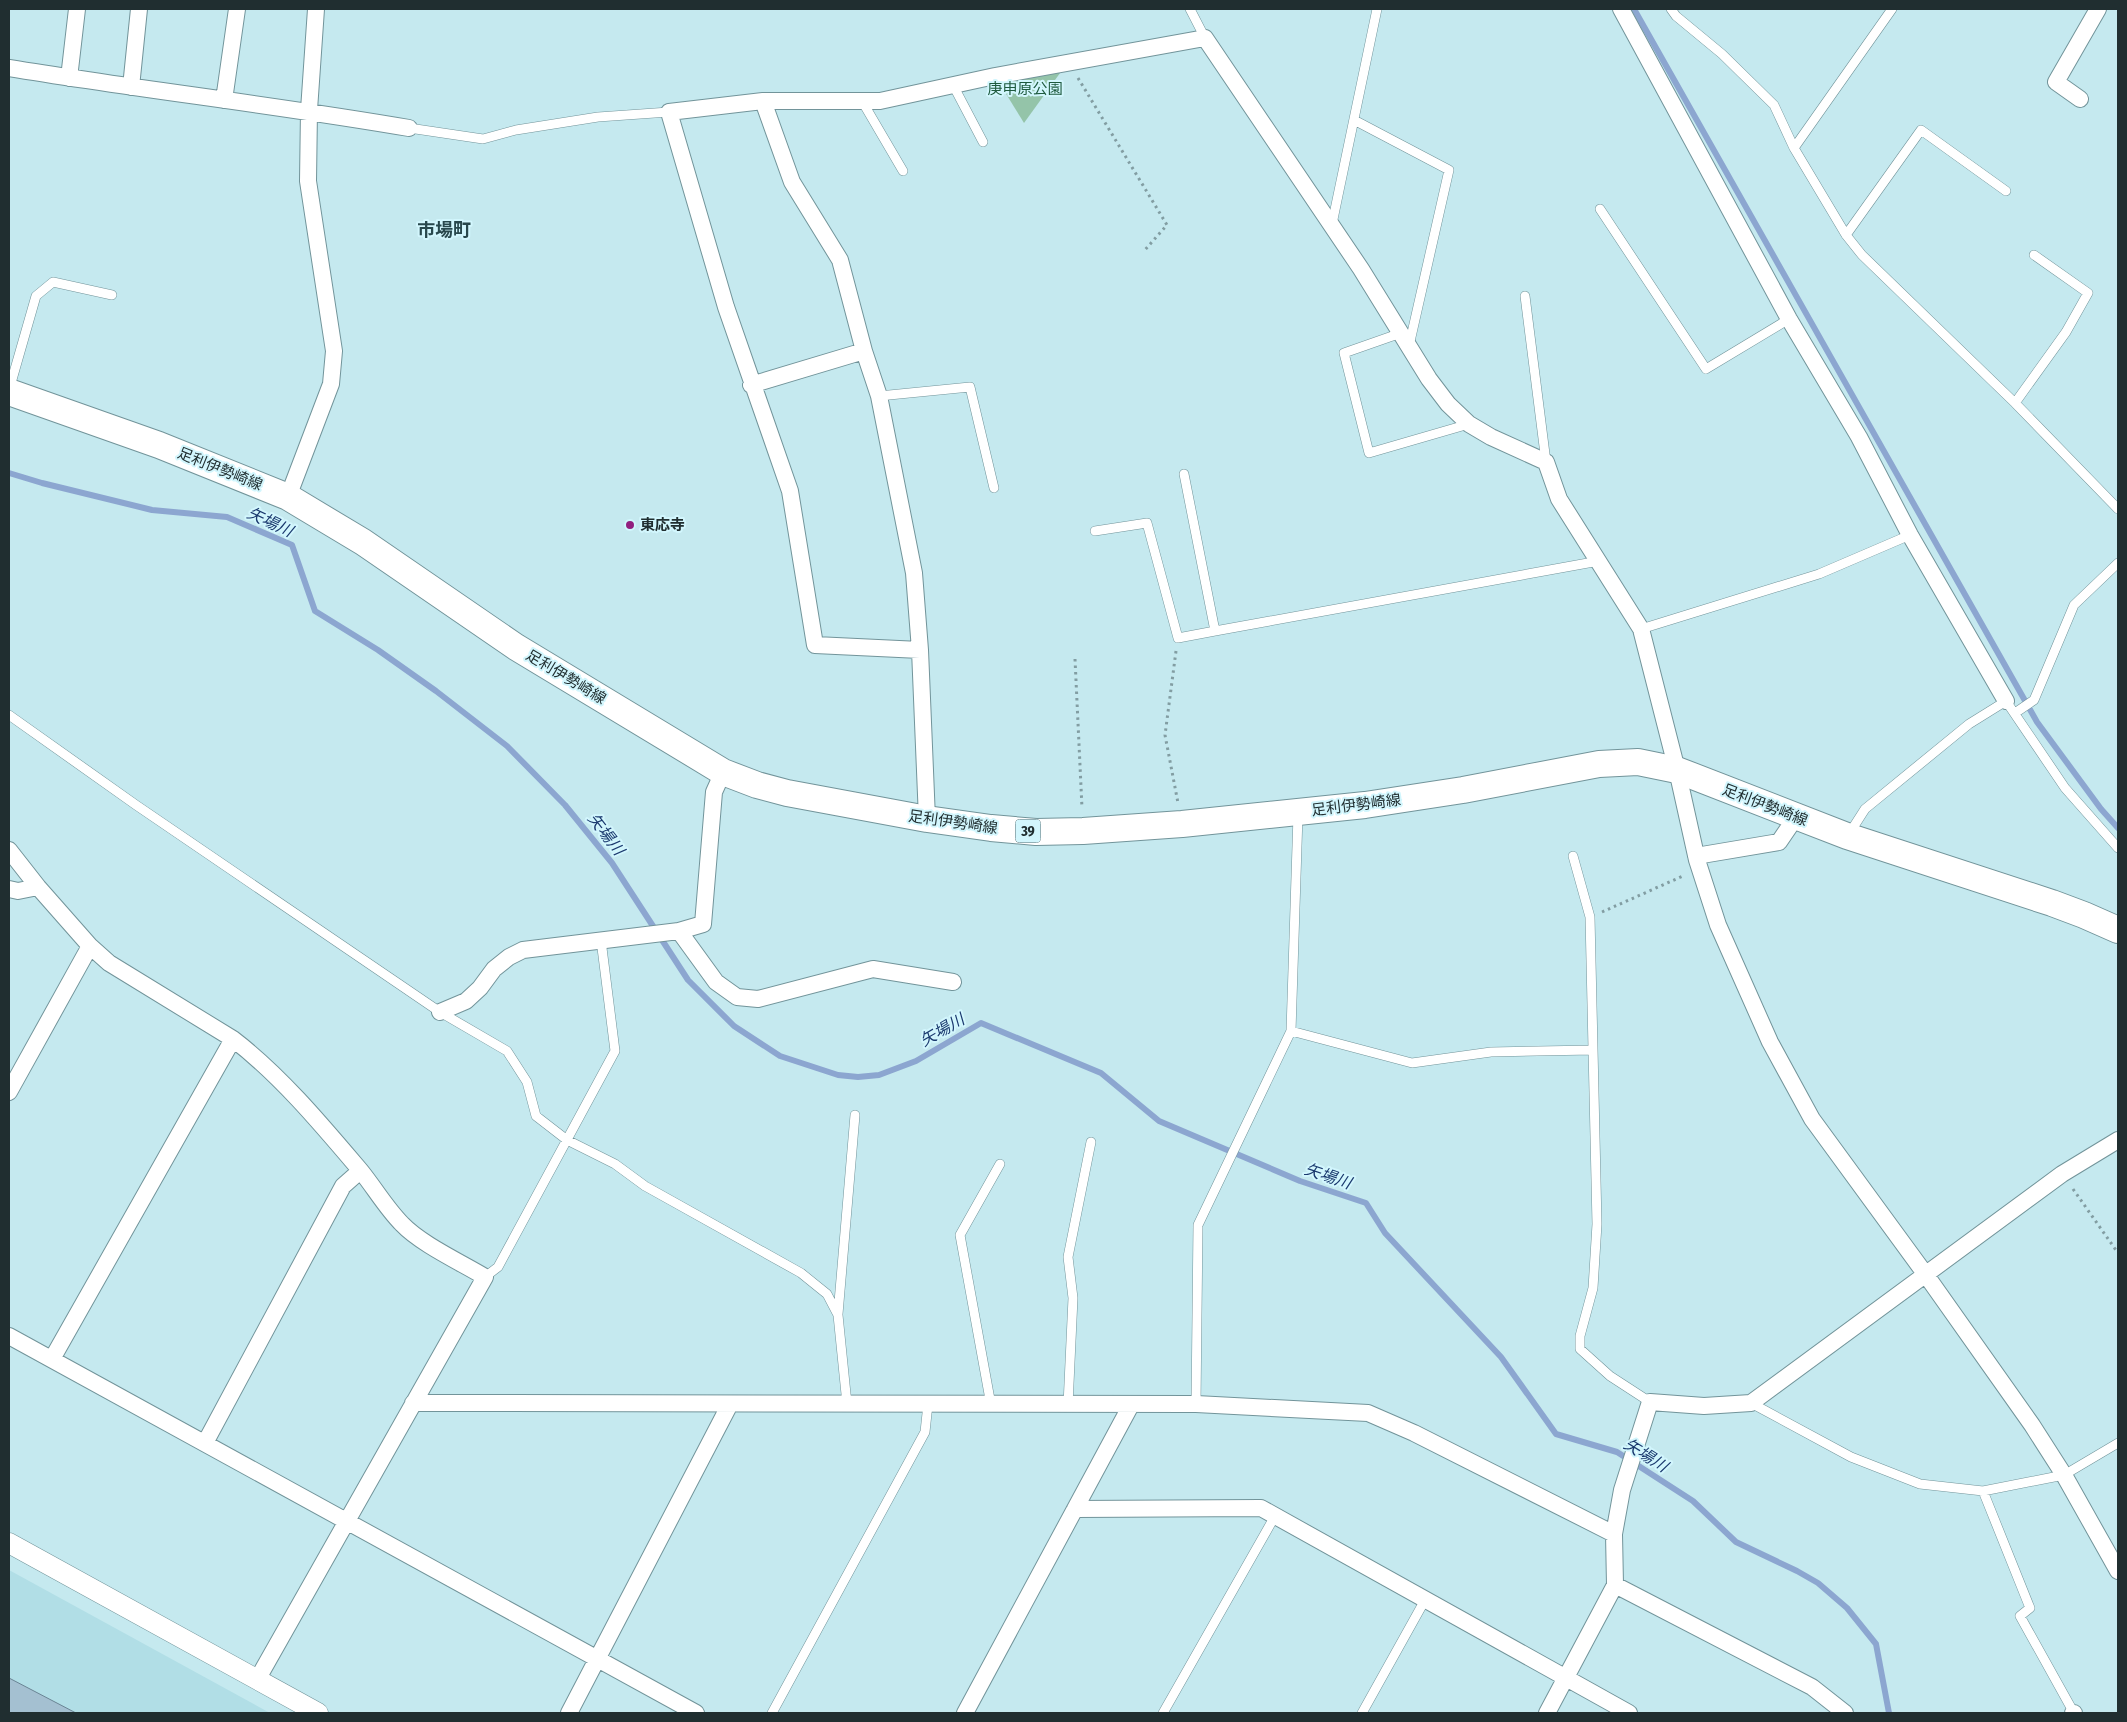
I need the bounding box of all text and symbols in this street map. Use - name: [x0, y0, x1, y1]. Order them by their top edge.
- park label: 庚申原公園: [987, 80, 1063, 98]
- district label: 市場町: [417, 219, 471, 241]
- street label: 足利伊勢崎線: [175, 444, 265, 494]
- water label: 矢場川: [244, 503, 298, 542]
- place label: 東応寺: [640, 516, 685, 534]
- marker: 東応寺: [624, 519, 636, 531]
- street label: 足利伊勢崎線: [523, 646, 609, 708]
- street label: 足利伊勢崎線: [1720, 780, 1810, 830]
- street label: 足利伊勢崎線: [1310, 791, 1402, 819]
- street label: 足利伊勢崎線: [907, 807, 999, 837]
- water label: 矢場川: [584, 809, 629, 860]
- road number: 39: [1016, 819, 1040, 842]
- water label: 矢場川: [916, 1009, 969, 1050]
- water label: 矢場川: [1302, 1159, 1356, 1193]
- water label: 矢場川: [1621, 1434, 1673, 1477]

